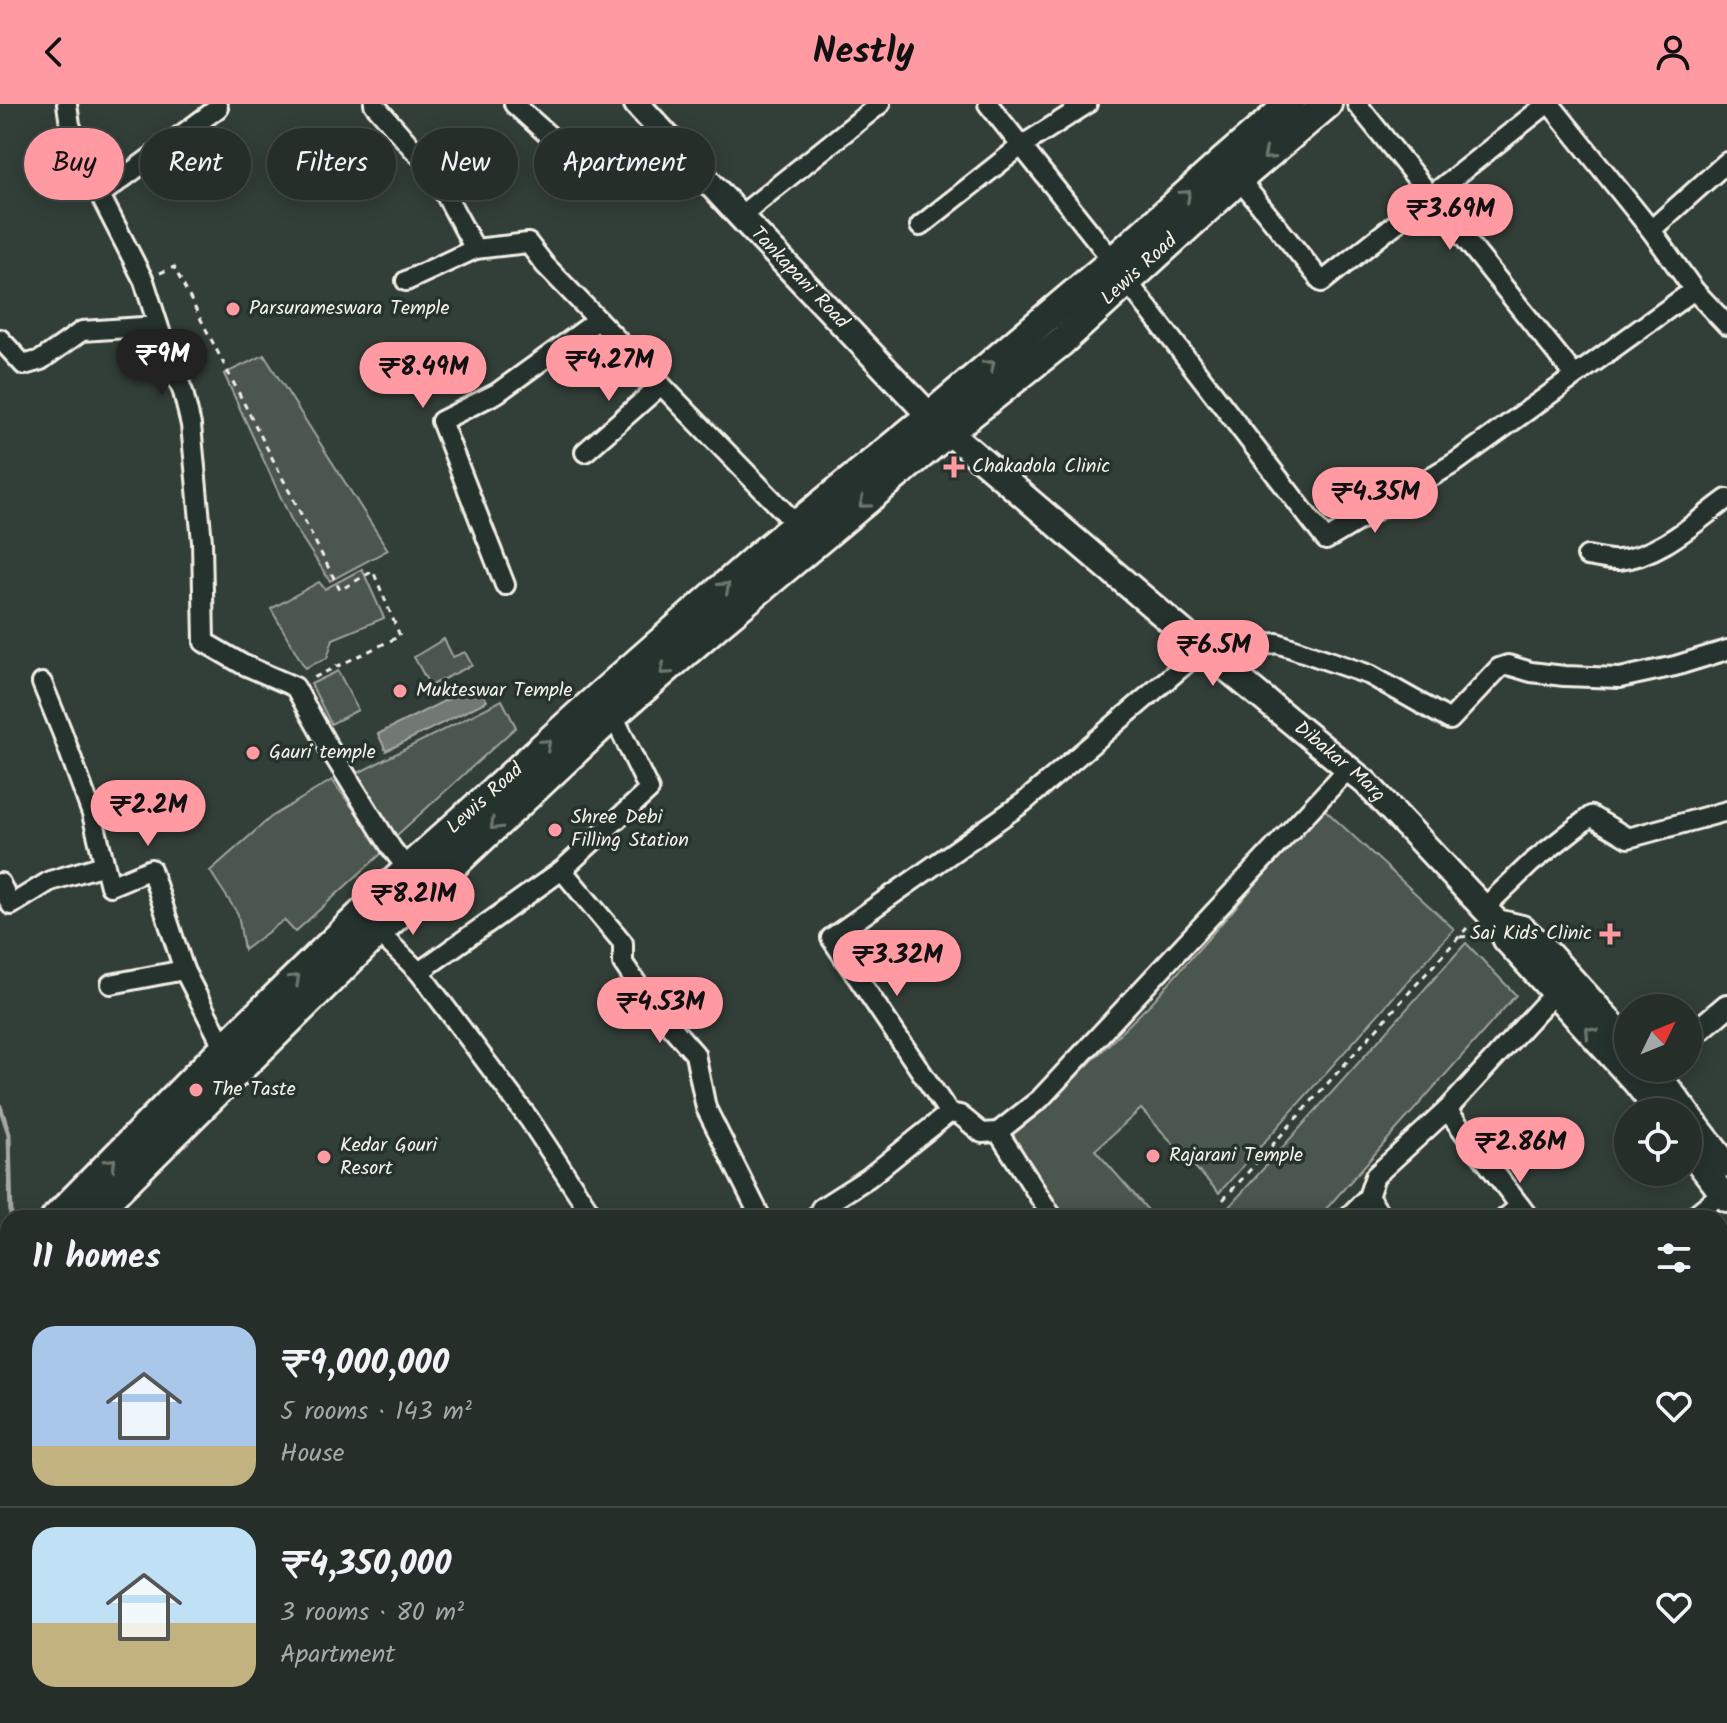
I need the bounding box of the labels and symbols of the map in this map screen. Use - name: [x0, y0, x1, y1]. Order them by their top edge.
- one-way arrow: [1262, 145, 1277, 159]
- pin: ₹3.69M: [1385, 184, 1515, 252]
- one-way arrow: [1177, 190, 1192, 205]
- street label: Tankapani Road: [742, 219, 857, 338]
- street label: Lewis Road: [1094, 226, 1186, 314]
- place label: Parsurameswara Temple: [249, 293, 449, 325]
- marker: Parsurameswara Temple: [224, 300, 242, 318]
- pin: ₹9M: [123, 329, 201, 397]
- pin: ₹4.27M: [544, 335, 674, 403]
- pin: ₹8.49M: [358, 342, 488, 410]
- one-way arrow: [980, 360, 995, 375]
- place label: Chakadola Clinic: [972, 451, 1110, 483]
- marker: Chakadola Clinic: [943, 456, 965, 478]
- pin: ₹4.35M: [1310, 467, 1440, 535]
- one-way arrow: [859, 493, 873, 508]
- one-way arrow: [715, 582, 730, 596]
- pin: ₹6.5M: [1157, 620, 1269, 688]
- one-way arrow: [659, 661, 674, 675]
- place label: Mukteswar Temple: [416, 675, 573, 707]
- marker: Mukteswar Temple: [391, 682, 409, 700]
- street label: Dibakar Marg: [1286, 713, 1393, 810]
- place label: Gauri temple: [269, 737, 376, 769]
- one-way arrow: [537, 740, 552, 754]
- marker: Gauri temple: [244, 744, 262, 762]
- street label: Lewis Road: [439, 755, 532, 843]
- pin: ₹2.2M: [92, 780, 204, 848]
- place label: Shree Debi Filling Station: [571, 802, 689, 857]
- one-way arrow: [490, 816, 504, 831]
- marker: Shree Debi Filling Station: [546, 821, 564, 839]
- pin: ₹8.21M: [348, 869, 478, 937]
- place label: Sai Kids Clinic: [1470, 918, 1592, 950]
- marker: Sai Kids Clinic: [1599, 923, 1621, 945]
- pin: ₹3.32M: [832, 930, 962, 998]
- one-way arrow: [286, 974, 300, 988]
- pin: ₹4.53M: [595, 977, 725, 1045]
- north arrow: [1614, 994, 1702, 1082]
- one-way arrow: [1585, 1026, 1599, 1041]
- place label: The Taste: [212, 1074, 296, 1106]
- marker: The Taste: [187, 1081, 205, 1099]
- pin: ₹2.86M: [1455, 1117, 1585, 1185]
- place label: Kedar Gouri Resort: [340, 1130, 438, 1185]
- place label: Rajarani Temple: [1169, 1140, 1303, 1172]
- marker: Rajarani Temple: [1144, 1147, 1162, 1165]
- marker: Kedar Gouri Resort: [315, 1148, 333, 1166]
- one-way arrow: [102, 1158, 116, 1172]

